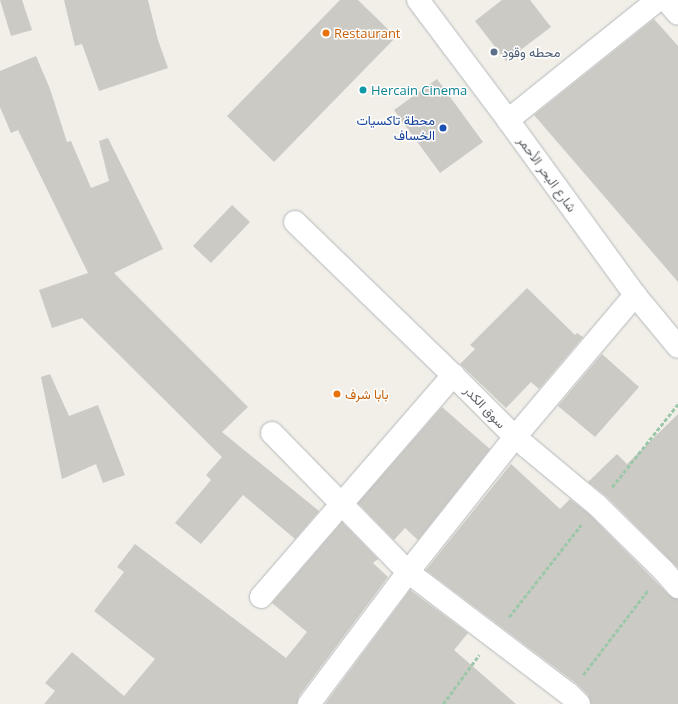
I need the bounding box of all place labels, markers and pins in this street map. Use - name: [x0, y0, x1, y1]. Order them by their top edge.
- place label: Restaurant: [334, 25, 400, 41]
- marker: Restaurant: [321, 28, 331, 38]
- place label: محطه وقود: [502, 44, 560, 60]
- marker: محطه وقود: [489, 47, 499, 57]
- place label: Hercain Cinema: [371, 82, 467, 98]
- marker: Hercain Cinema: [358, 85, 368, 95]
- place label: محطة تاكسيات الخساف: [356, 113, 435, 144]
- marker: محطة تاكسيات الخساف: [438, 123, 448, 133]
- place label: بابا شرف: [345, 386, 389, 402]
- marker: بابا شرف: [332, 389, 342, 399]

